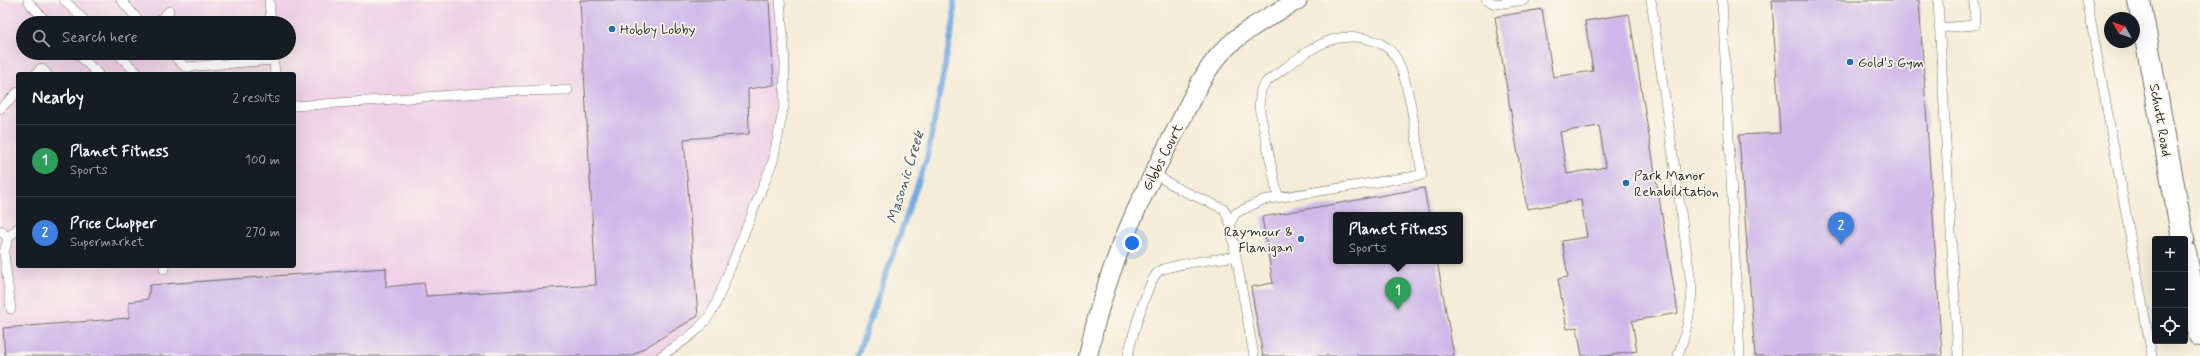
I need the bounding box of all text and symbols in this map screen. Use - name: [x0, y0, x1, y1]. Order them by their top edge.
- north arrow: [2104, 12, 2140, 48]
- search box: [16, 16, 296, 60]
- place label: Hobby Lobby: [620, 21, 695, 39]
- marker: Hobby Lobby: [607, 24, 617, 34]
- icon: search: [30, 27, 52, 49]
- text: Search here: [62, 28, 138, 48]
- place label: Gold's Gym: [1858, 54, 1924, 72]
- marker: Gold's Gym: [1845, 57, 1855, 67]
- street label: Schutt Road: [2145, 82, 2175, 158]
- text: Nearby: [32, 87, 84, 109]
- text: 2 results: [233, 90, 280, 107]
- street label: Gibbs Court: [1138, 120, 1188, 194]
- water label: Masonic Creek: [882, 127, 930, 226]
- text: Planet Fitness: [70, 142, 168, 162]
- text: 1: [42, 152, 48, 169]
- text: 100 m: [245, 152, 280, 169]
- text: Sports: [70, 162, 108, 179]
- place label: Park Manor Rehabilitation: [1634, 167, 1719, 201]
- marker: Park Manor Rehabilitation: [1621, 178, 1631, 188]
- popup: [1333, 212, 1463, 264]
- pin: 2: [1828, 212, 1854, 245]
- text: Price Chopper: [70, 214, 156, 234]
- text: Planet Fitness: [1349, 220, 1447, 240]
- place label: Raymour & Flanigan: [1224, 223, 1293, 257]
- text: 2: [42, 224, 48, 241]
- text: 270 m: [245, 224, 280, 241]
- your location: [1122, 233, 1142, 253]
- text: Supermarket: [70, 234, 144, 251]
- marker: Raymour & Flanigan: [1296, 234, 1306, 244]
- map controls: [2152, 236, 2188, 344]
- button: +: [2152, 236, 2188, 272]
- text: Sports: [1349, 240, 1387, 257]
- button: −: [2152, 272, 2188, 308]
- pin: 1: [1385, 277, 1411, 310]
- button: locate: [2152, 308, 2188, 344]

